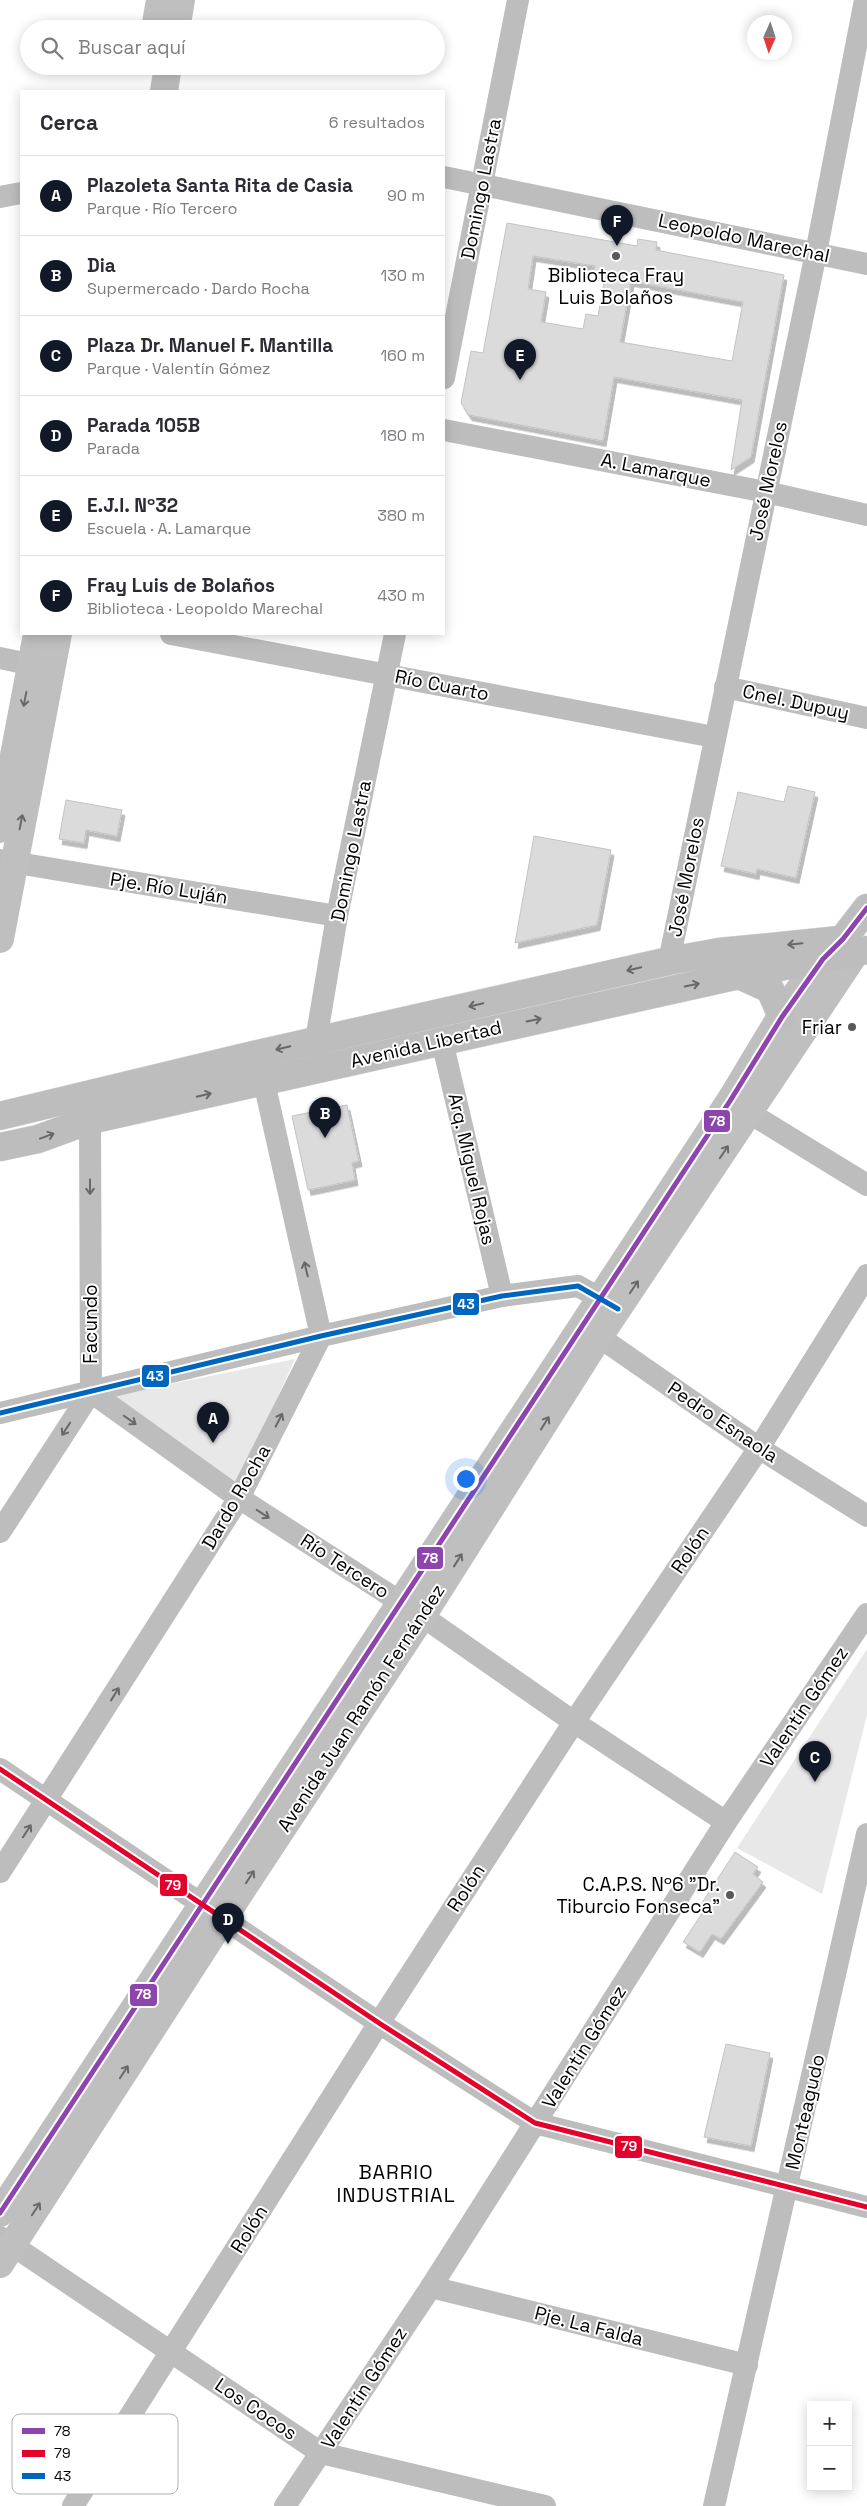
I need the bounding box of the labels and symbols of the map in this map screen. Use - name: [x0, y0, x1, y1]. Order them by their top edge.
- north arrow: [747, 15, 792, 60]
- street label: Domingo Lastra: [455, 116, 507, 262]
- pin: F: [601, 205, 633, 246]
- street label: Leopoldo Marechal: [656, 208, 832, 268]
- marker: Biblioteca Fray Luis Bolaños: [610, 250, 622, 262]
- place label: Biblioteca Fray Luis Bolaños: [548, 263, 684, 310]
- pin: E: [504, 339, 536, 380]
- street label: José Morelos: [743, 419, 793, 543]
- street label: A. Lamarque: [599, 447, 713, 493]
- street label: Río Cuarto: [393, 664, 491, 706]
- street label: Cnel. Dupuy: [740, 678, 852, 726]
- one-way arrow: [20, 690, 29, 706]
- street label: Domingo Lastra: [325, 778, 377, 924]
- one-way arrow: [17, 814, 26, 830]
- street label: José Morelos: [662, 815, 710, 939]
- street label: Pje. Río Luján: [108, 866, 230, 910]
- one-way arrow: [787, 939, 803, 949]
- one-way arrow: [627, 965, 643, 974]
- one-way arrow: [684, 980, 700, 989]
- one-way arrow: [468, 1001, 484, 1010]
- street label: Avenida Libertad: [348, 1014, 504, 1074]
- one-way arrow: [525, 1015, 541, 1024]
- place label: Friar: [802, 1015, 842, 1040]
- marker: Friar: [846, 1021, 858, 1033]
- one-way arrow: [276, 1044, 292, 1053]
- one-way arrow: [196, 1090, 212, 1099]
- street label: Arq. Miguel Rojas: [442, 1091, 502, 1247]
- pin: B: [309, 1097, 341, 1138]
- line badge: 78: [703, 1109, 731, 1133]
- text: 78: [709, 1112, 726, 1130]
- one-way arrow: [39, 1131, 55, 1140]
- one-way arrow: [719, 1145, 730, 1159]
- one-way arrow: [85, 1178, 95, 1194]
- one-way arrow: [301, 1262, 310, 1278]
- one-way arrow: [629, 1280, 639, 1294]
- street label: Facundo: [78, 1284, 103, 1364]
- line badge: 43: [452, 1292, 480, 1316]
- text: 43: [457, 1295, 475, 1313]
- line badge: 43: [141, 1364, 170, 1388]
- text: 43: [146, 1367, 164, 1385]
- street label: Pedro Esnaola: [663, 1376, 783, 1468]
- pin: A: [197, 1402, 229, 1443]
- one-way arrow: [275, 1413, 284, 1428]
- one-way arrow: [123, 1415, 137, 1425]
- one-way arrow: [540, 1416, 550, 1430]
- one-way arrow: [61, 1422, 71, 1436]
- street label: Dardo Rocha: [196, 1440, 276, 1554]
- your location: [453, 1466, 479, 1492]
- one-way arrow: [256, 1509, 270, 1519]
- street label: Rolón: [665, 1522, 715, 1578]
- street label: Río Tercero: [296, 1528, 394, 1604]
- line badge: 78: [416, 1546, 444, 1570]
- text: 78: [422, 1549, 439, 1567]
- one-way arrow: [453, 1553, 463, 1567]
- street label: Avenida Juan Ramón Fernández: [271, 1579, 451, 1837]
- street label: Valentín Gómez: [754, 1642, 854, 1772]
- one-way arrow: [109, 1687, 120, 1701]
- pin: C: [799, 1741, 831, 1782]
- one-way arrow: [22, 1824, 32, 1838]
- street label: Rolón: [441, 1859, 491, 1917]
- one-way arrow: [245, 1870, 255, 1884]
- place label: C.A.P.S. Nº6 "Dr. Tiburcio Fonseca": [556, 1872, 720, 1919]
- line badge: 79: [159, 1873, 188, 1897]
- text: 79: [165, 1876, 181, 1894]
- marker: C.A.P.S. Nº6 "Dr. Tiburcio Fonseca": [724, 1889, 736, 1901]
- pin: D: [212, 1903, 244, 1944]
- street label: Valentín Gómez: [536, 1981, 632, 2113]
- line badge: 78: [129, 1983, 158, 2007]
- text: 78: [135, 1985, 152, 2003]
- street label: Monteagudo: [780, 2052, 830, 2172]
- one-way arrow: [119, 2065, 129, 2079]
- line badge: 79: [614, 2135, 643, 2159]
- text: 79: [621, 2137, 637, 2155]
- district label: BARRIO INDUSTRIAL: [336, 2159, 456, 2208]
- street label: Rolón: [225, 2200, 273, 2258]
- one-way arrow: [31, 2202, 41, 2216]
- street label: Pje. La Falda: [532, 2300, 646, 2352]
- street label: Valentín Gómez: [315, 2322, 413, 2454]
- street label: Los Cocos: [210, 2372, 302, 2446]
- legend: [12, 2414, 178, 2494]
- text: 78: [54, 2422, 71, 2440]
- text: 79: [54, 2444, 70, 2462]
- text: 43: [54, 2467, 71, 2485]

